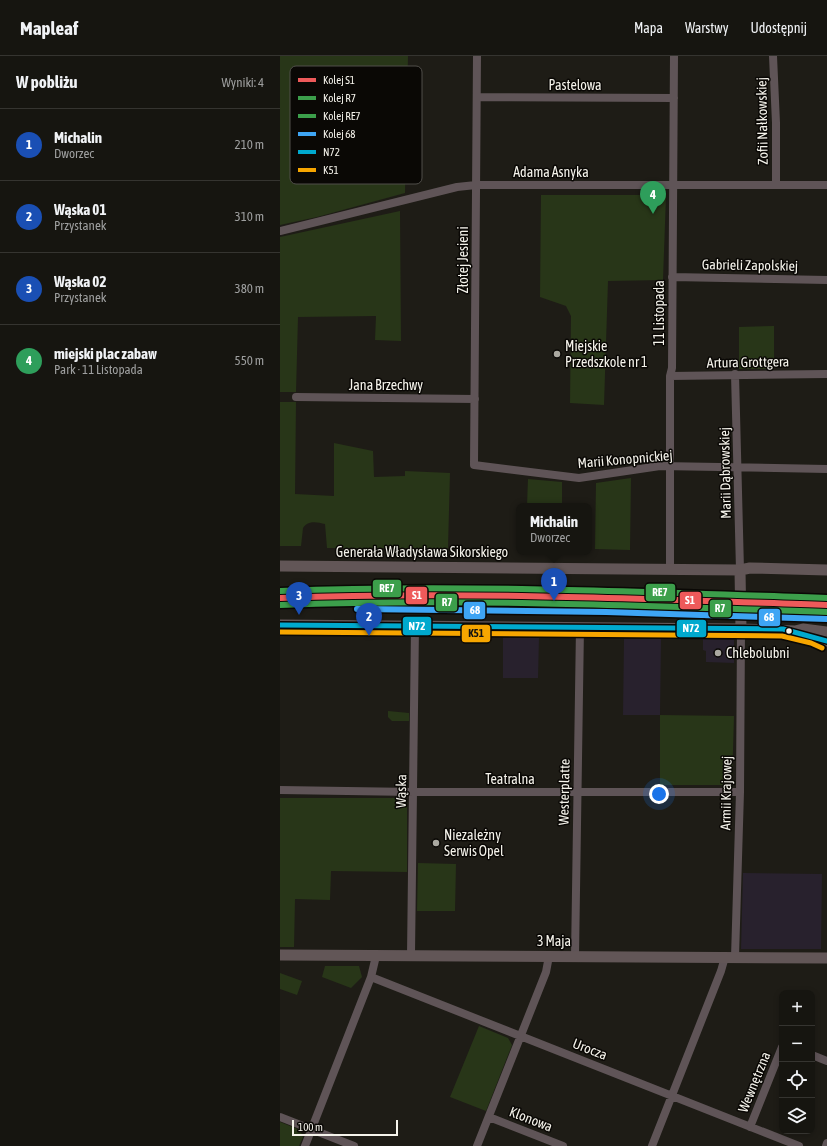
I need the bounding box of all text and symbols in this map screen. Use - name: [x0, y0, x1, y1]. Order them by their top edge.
- text: Mapleaf: [20, 17, 78, 39]
- text: Mapa: [634, 20, 663, 36]
- text: Warstwy: [685, 20, 728, 36]
- text: Udostępnij: [750, 20, 807, 36]
- legend: [290, 66, 422, 184]
- text: W pobliżu: [16, 72, 78, 92]
- text: Kolej S1: [323, 74, 355, 86]
- text: Wyniki: 4: [221, 75, 264, 90]
- street label: Pastelowa: [548, 77, 602, 93]
- street label: Zofii Nałkowskiej: [753, 77, 771, 165]
- text: Kolej R7: [323, 92, 356, 104]
- text: Kolej RE7: [323, 110, 361, 122]
- text: Kolej 68: [323, 128, 356, 140]
- text: Michalin: [54, 129, 102, 146]
- text: 1: [26, 137, 32, 152]
- text: 210 m: [235, 137, 264, 152]
- text: Dworzec: [54, 146, 94, 161]
- text: N72: [323, 146, 340, 158]
- text: K51: [323, 164, 339, 176]
- street label: Adama Asnyka: [513, 164, 589, 180]
- pin: 4: [640, 181, 666, 214]
- text: Wąska 01: [54, 201, 106, 218]
- text: 2: [26, 209, 32, 224]
- text: 310 m: [235, 209, 264, 224]
- text: Przystanek: [54, 218, 107, 233]
- street label: Złotej Jesieni: [455, 226, 471, 294]
- street label: Gabrieli Zapolskiej: [702, 256, 798, 274]
- text: Wąska 02: [54, 273, 106, 290]
- street label: 11 Listopada: [651, 280, 667, 346]
- text: 3: [26, 281, 32, 296]
- text: 380 m: [235, 281, 264, 296]
- text: Przystanek: [54, 290, 107, 305]
- place label: Miejskie Przedszkole nr 1: [565, 338, 648, 370]
- text: miejski plac zabaw: [54, 345, 157, 362]
- marker: Miejskie Przedszkole nr 1: [552, 349, 562, 359]
- text: 4: [26, 353, 32, 368]
- text: 550 m: [235, 353, 264, 368]
- street label: Artura Grottgera: [707, 353, 789, 371]
- text: Park · 11 Listopada: [54, 362, 143, 377]
- street label: Jana Brzechwy: [349, 377, 423, 393]
- street label: Marii Dąbrowskiej: [716, 427, 734, 519]
- street label: Marii Konopnickiej: [577, 447, 673, 471]
- popup: [516, 503, 592, 555]
- text: Michalin: [530, 513, 578, 530]
- text: Dworzec: [530, 530, 570, 545]
- street label: Generała Władysława Sikorskiego: [336, 544, 508, 560]
- pin: 1: [541, 568, 567, 601]
- line badge: RE7: [372, 579, 402, 598]
- pin: 3: [286, 582, 312, 615]
- text: RE7: [379, 582, 395, 594]
- line badge: RE7: [645, 583, 676, 602]
- line badge: S1: [405, 586, 428, 605]
- text: RE7: [652, 586, 668, 598]
- text: S1: [412, 589, 422, 601]
- line badge: S1: [679, 591, 702, 610]
- line badge: R7: [435, 593, 458, 612]
- text: S1: [685, 594, 695, 606]
- text: R7: [442, 596, 452, 608]
- line badge: R7: [709, 599, 732, 618]
- line badge: 68: [463, 601, 486, 620]
- text: R7: [715, 602, 725, 614]
- pin: 2: [356, 603, 382, 636]
- text: 68: [470, 604, 480, 616]
- line badge: 68: [758, 608, 781, 627]
- text: 68: [764, 611, 774, 623]
- line badge: N72: [402, 616, 432, 636]
- line badge: N72: [676, 619, 707, 638]
- text: N72: [409, 620, 425, 632]
- text: N72: [683, 622, 699, 634]
- line badge: K51: [461, 624, 491, 643]
- unlabelled marker: [784, 626, 794, 636]
- text: K51: [468, 627, 484, 639]
- place label: Chlebolubni: [726, 645, 789, 661]
- marker: Chlebolubni: [713, 648, 723, 658]
- street label: Armii Krajowej: [717, 756, 735, 830]
- street label: Westerplatte: [555, 759, 573, 825]
- street label: Teatralna: [485, 771, 535, 787]
- street label: Wąska: [393, 774, 409, 808]
- your location: [649, 784, 669, 804]
- place label: Niezależny Serwis Opel: [444, 827, 504, 859]
- marker: Niezależny Serwis Opel: [431, 838, 441, 848]
- street label: 3 Maja: [537, 933, 571, 949]
- map controls: [779, 990, 815, 1134]
- button: +: [779, 990, 815, 1026]
- button: −: [779, 1026, 815, 1062]
- street label: Urocza: [570, 1035, 610, 1063]
- street label: Wewnętrzna: [735, 1049, 773, 1115]
- button: locate: [779, 1062, 815, 1098]
- button: layers: [779, 1098, 815, 1134]
- street label: Klonowa: [507, 1103, 555, 1135]
- scale bar: [292, 1118, 398, 1137]
- text: 100 m: [298, 1121, 323, 1133]

